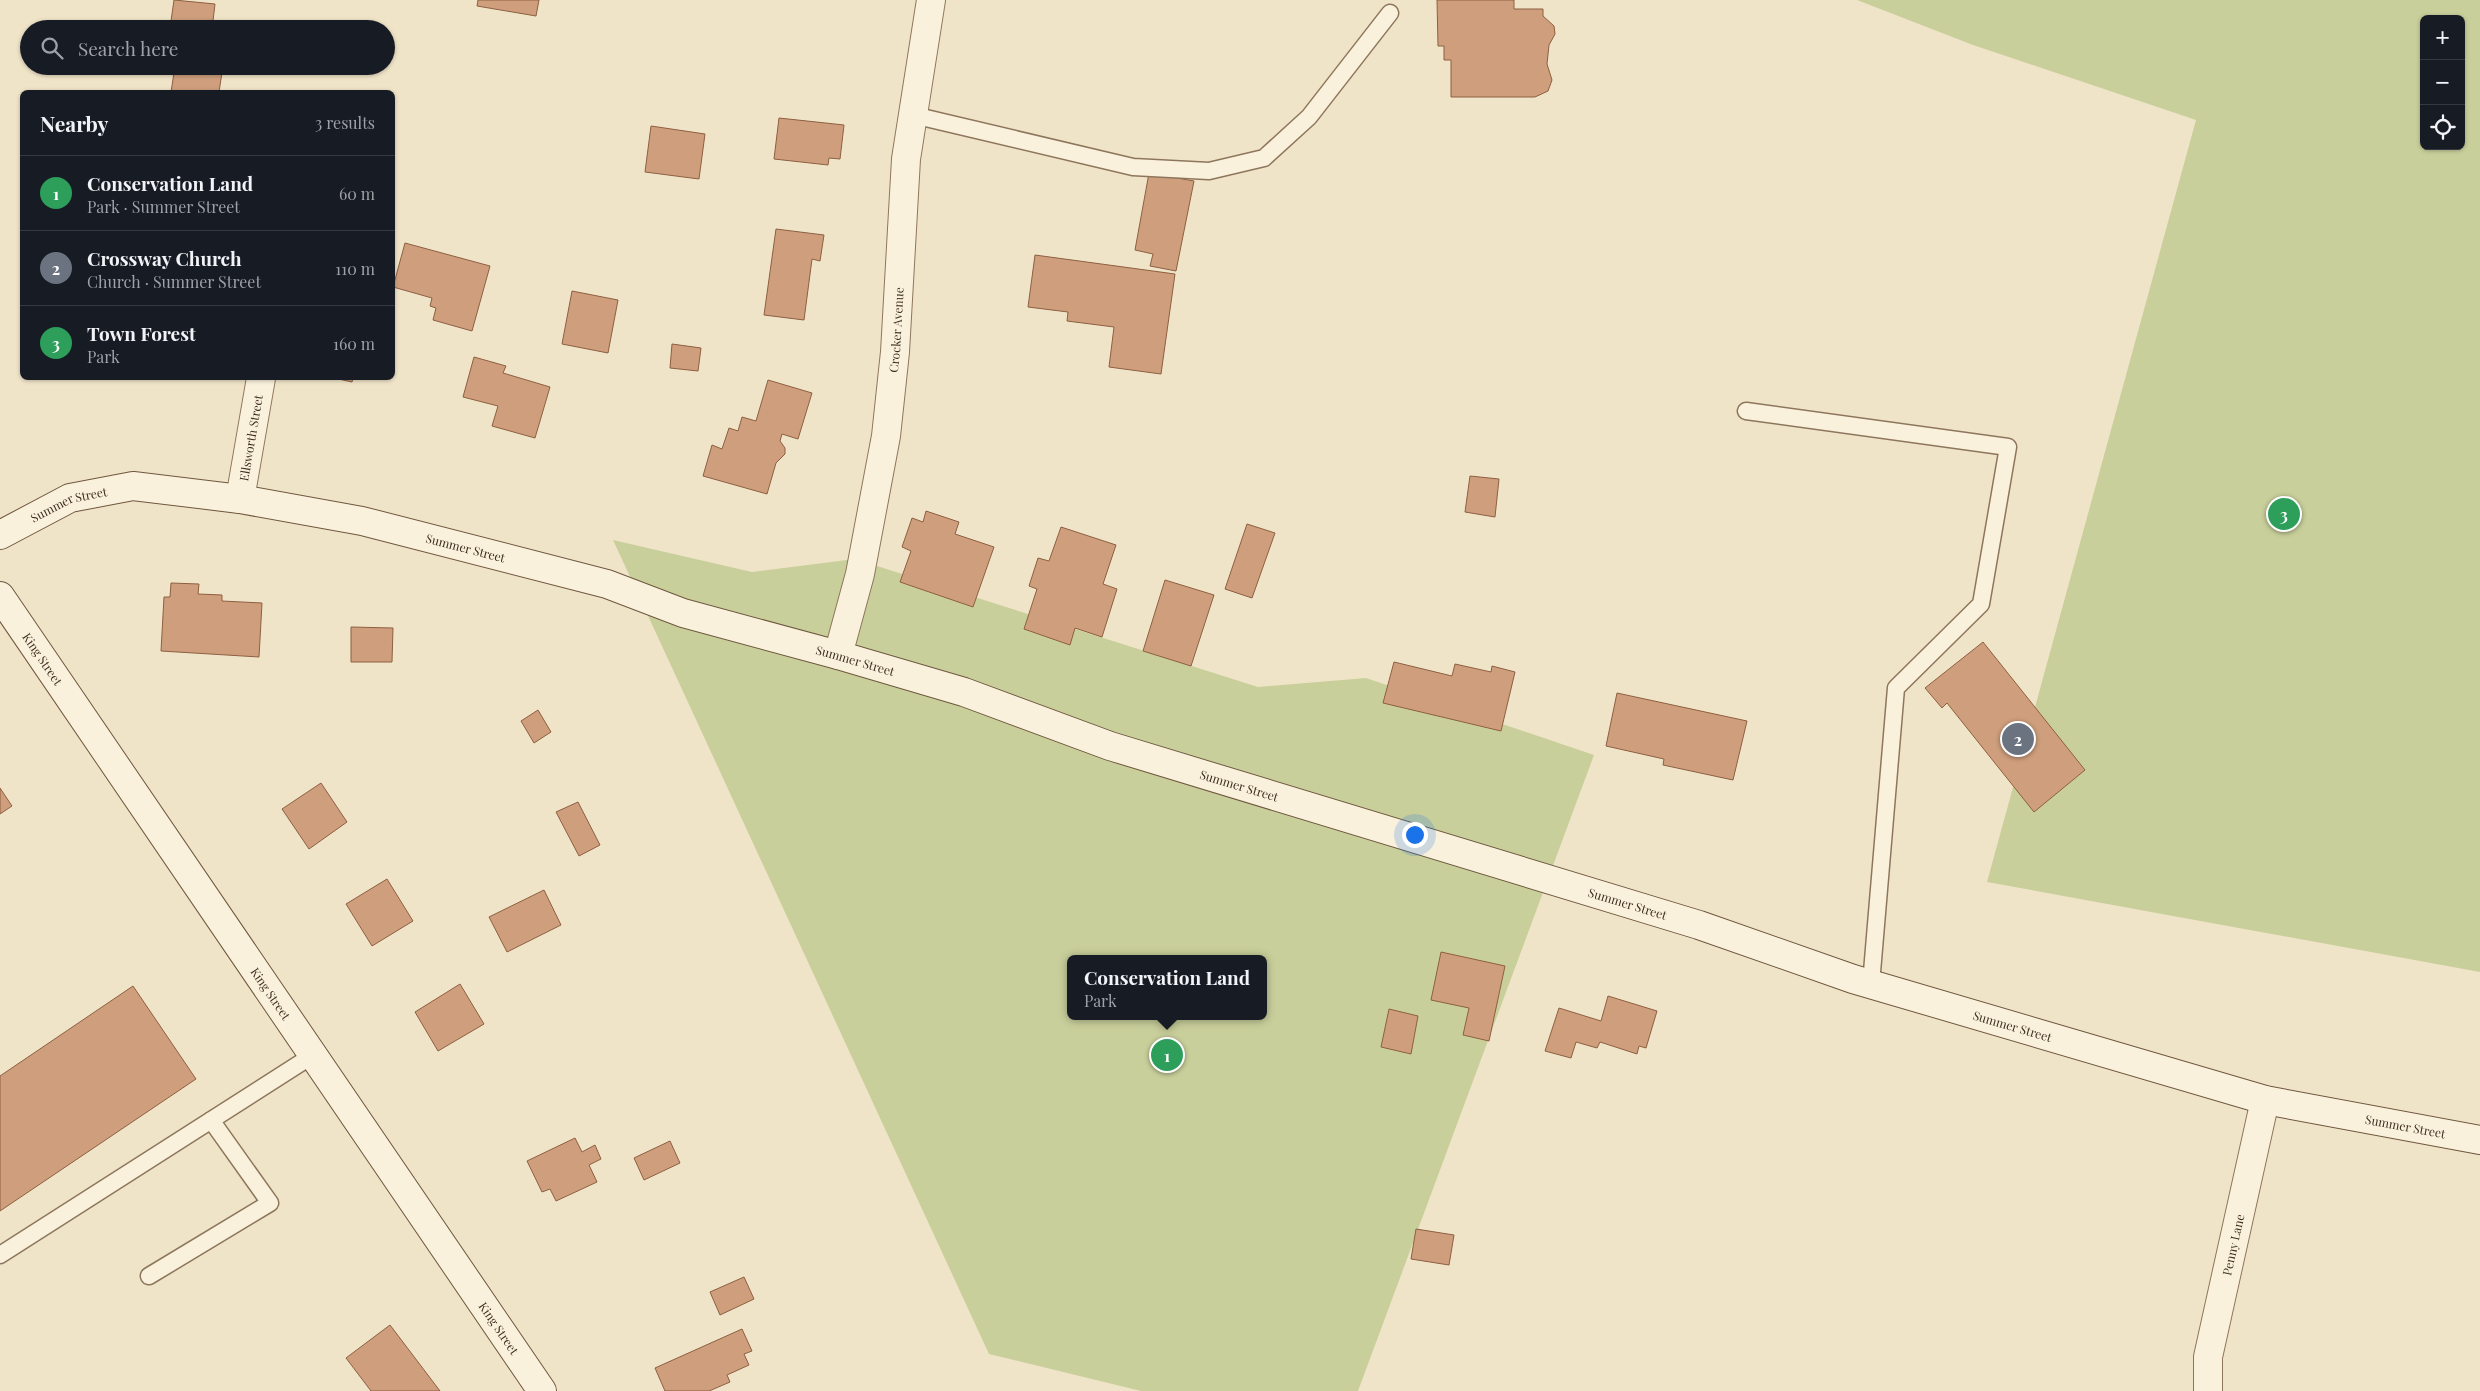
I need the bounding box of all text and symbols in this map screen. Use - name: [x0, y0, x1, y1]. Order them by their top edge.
- map controls: [2420, 15, 2465, 150]
- button: +: [2420, 15, 2465, 60]
- search box: [20, 20, 395, 75]
- icon: search: [38, 34, 66, 62]
- text: Search here: [78, 35, 178, 61]
- button: −: [2420, 60, 2465, 105]
- button: locate: [2420, 105, 2465, 150]
- text: Nearby: [40, 109, 109, 137]
- text: 3 results: [315, 112, 375, 133]
- text: Conservation Land: [87, 170, 253, 196]
- text: 1: [53, 183, 59, 204]
- text: 60 m: [339, 183, 375, 204]
- text: Park · Summer Street: [87, 196, 240, 217]
- text: Crossway Church: [87, 245, 242, 271]
- text: 2: [52, 258, 60, 279]
- text: 110 m: [335, 258, 375, 279]
- text: Church · Summer Street: [87, 271, 261, 292]
- street label: Crocker Avenue: [885, 287, 907, 373]
- text: Town Forest: [87, 320, 196, 346]
- text: 3: [52, 333, 60, 354]
- text: 160 m: [333, 333, 375, 354]
- text: Park: [87, 346, 120, 367]
- street label: Ellsworth Street: [235, 393, 266, 482]
- street label: Summer Street: [28, 483, 109, 526]
- pin: 3: [2268, 495, 2300, 533]
- street label: Summer Street: [424, 530, 508, 566]
- street label: King Street: [19, 629, 67, 689]
- street label: Summer Street: [814, 641, 897, 679]
- pin: 2: [2002, 720, 2034, 758]
- street label: Summer Street: [1198, 766, 1281, 805]
- your location: [1402, 822, 1428, 848]
- street label: Summer Street: [1586, 884, 1670, 923]
- popup: [1067, 955, 1267, 1020]
- street label: King Street: [247, 964, 295, 1023]
- text: Conservation Land: [1084, 964, 1250, 990]
- text: Park: [1084, 990, 1117, 1011]
- street label: Summer Street: [1971, 1007, 2054, 1045]
- pin: 1: [1151, 1036, 1183, 1074]
- street label: Summer Street: [2364, 1111, 2448, 1142]
- street label: Penny Lane: [2218, 1213, 2247, 1277]
- street label: King Street: [476, 1299, 523, 1358]

